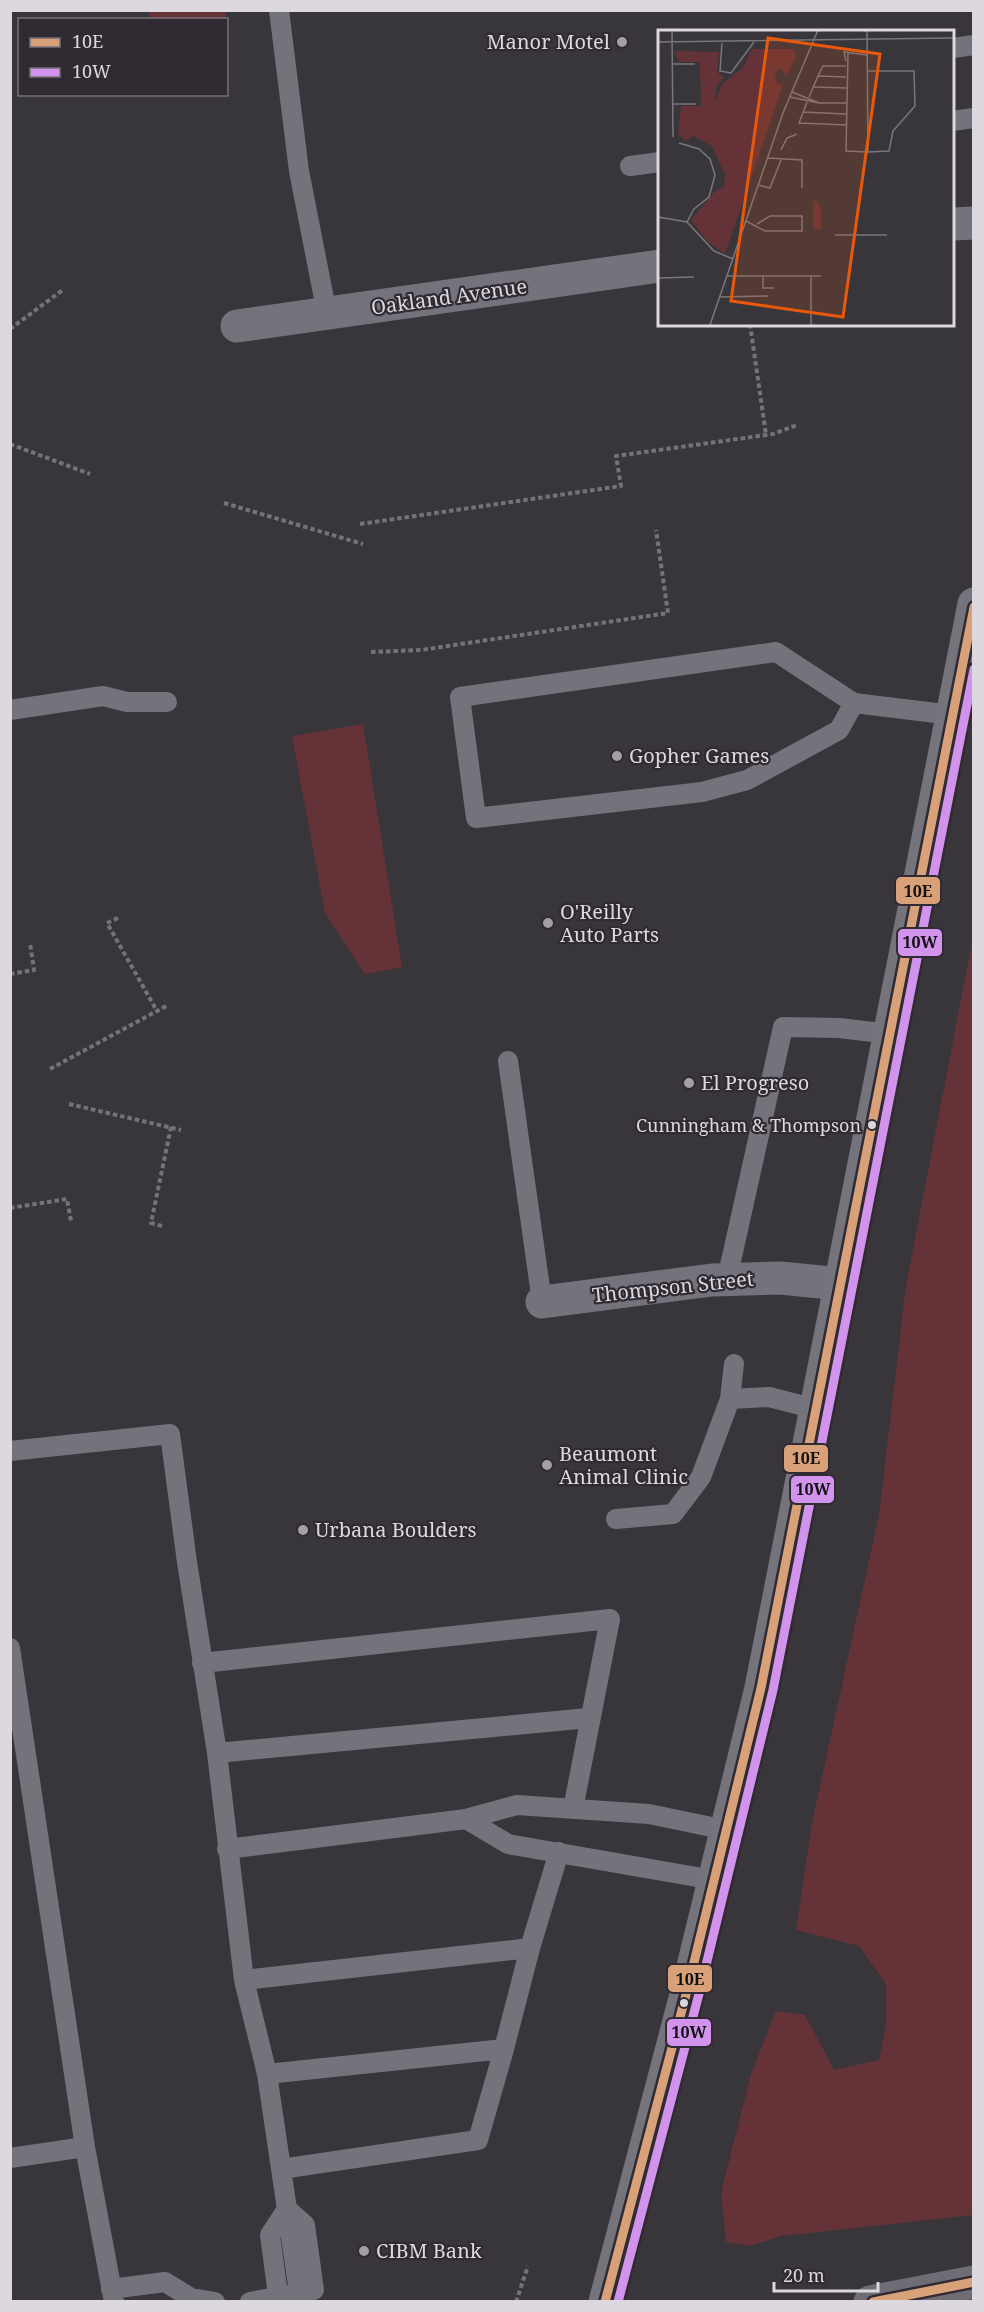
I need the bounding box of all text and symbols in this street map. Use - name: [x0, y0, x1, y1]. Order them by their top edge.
- legend: [18, 18, 228, 96]
- place label: Manor Motel: [487, 28, 610, 55]
- text: 10E: [72, 29, 103, 53]
- inset map: [658, 30, 954, 326]
- marker: Manor Motel: [615, 35, 629, 49]
- text: 10W: [72, 59, 111, 83]
- street label: Oakland Avenue: [369, 272, 529, 321]
- place label: Gopher Games: [629, 742, 769, 769]
- marker: Gopher Games: [610, 749, 624, 763]
- line badge: 10E: [895, 876, 941, 905]
- text: 10E: [904, 880, 932, 902]
- place label: O'Reilly Auto Parts: [560, 898, 659, 948]
- marker: O'Reilly Auto Parts: [541, 916, 555, 930]
- line badge: 10W: [897, 928, 943, 957]
- text: 10W: [902, 931, 939, 953]
- place label: El Progreso: [701, 1069, 809, 1096]
- marker: El Progreso: [682, 1076, 696, 1090]
- place label: Cunningham & Thompson: [636, 1113, 861, 1137]
- marker: Cunningham & Thompson: [866, 1119, 878, 1131]
- street label: Thompson Street: [591, 1265, 755, 1308]
- place label: Beaumont Animal Clinic: [559, 1440, 688, 1490]
- line badge: 10E: [783, 1444, 829, 1473]
- text: 10E: [792, 1447, 820, 1469]
- marker: Beaumont Animal Clinic: [540, 1458, 554, 1472]
- line badge: 10W: [790, 1475, 835, 1504]
- text: 10W: [795, 1478, 832, 1500]
- place label: Urbana Boulders: [315, 1516, 477, 1543]
- marker: Urbana Boulders: [296, 1523, 310, 1537]
- line badge: 10E: [667, 1964, 713, 1993]
- text: 10E: [676, 1968, 704, 1990]
- unlabelled marker: [678, 1997, 690, 2009]
- line badge: 10W: [666, 2018, 712, 2047]
- text: 10W: [671, 2021, 708, 2043]
- place label: CIBM Bank: [376, 2237, 482, 2264]
- marker: CIBM Bank: [357, 2244, 371, 2258]
- scale bar: [774, 2255, 878, 2293]
- text: 20 m: [783, 2263, 825, 2287]

